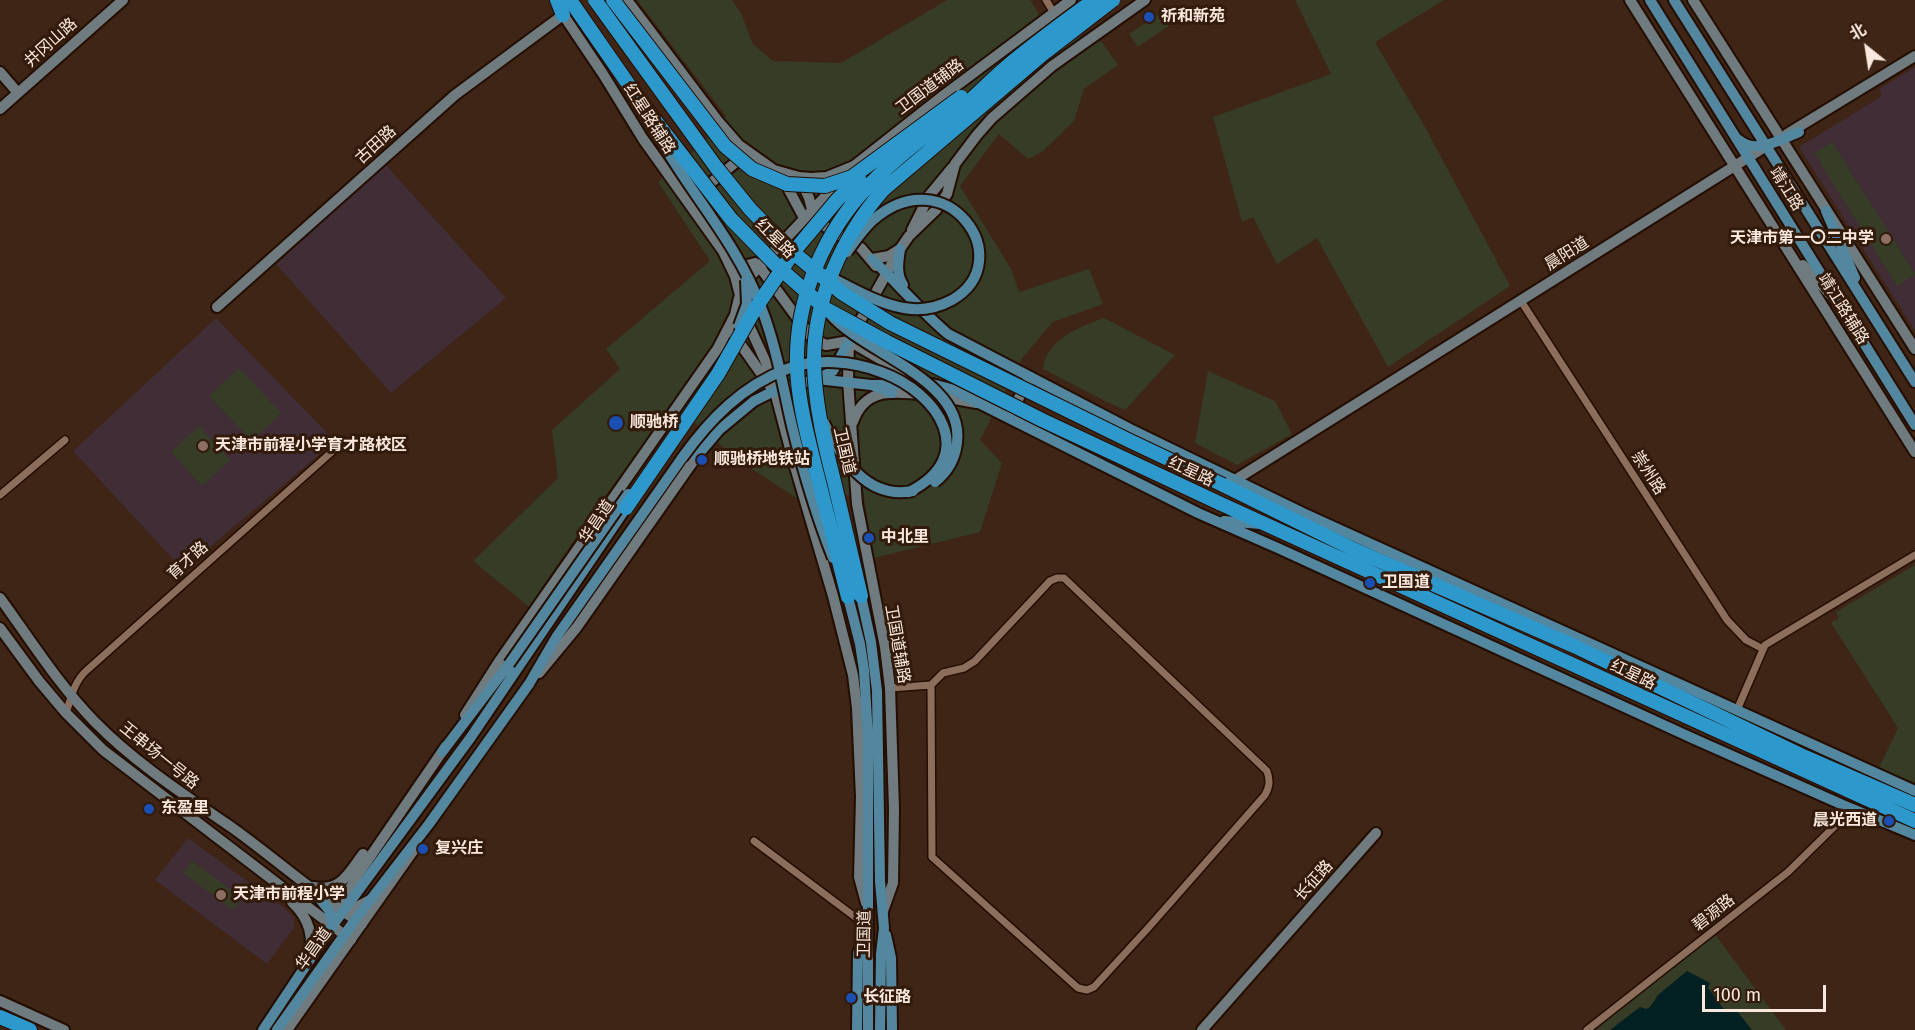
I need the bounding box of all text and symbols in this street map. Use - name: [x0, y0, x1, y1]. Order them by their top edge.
- place label: 祈和新苑: [1161, 7, 1225, 27]
- marker: 祈和新苑: [1142, 10, 1156, 24]
- street label: 井冈山路: [21, 14, 81, 72]
- north arrow: [1837, 18, 1897, 78]
- text: 北: [1846, 20, 1869, 44]
- street label: 卫国道辅路: [892, 55, 968, 119]
- street label: 红星路辅路: [619, 80, 679, 158]
- street label: 古田路: [352, 122, 400, 168]
- street label: 靖江路: [1765, 164, 1807, 214]
- street label: 红星路: [751, 215, 799, 263]
- place label: 天津市第一〇二中学: [1730, 229, 1874, 249]
- marker: 天津市第一〇二中学: [1879, 232, 1893, 246]
- street label: 晨阳道: [1542, 233, 1592, 275]
- street label: 靖江路辅路: [1814, 270, 1872, 348]
- place label: 顺驰桥: [630, 413, 678, 433]
- marker: 顺驰桥: [607, 414, 625, 432]
- street label: 卫国道: [829, 425, 859, 477]
- place label: 天津市前程小学育才路校区: [215, 436, 407, 456]
- marker: 天津市前程小学育才路校区: [196, 439, 210, 453]
- street label: 崇州路: [1627, 448, 1669, 498]
- place label: 顺驰桥地铁站: [714, 450, 810, 470]
- marker: 顺驰桥地铁站: [695, 453, 709, 467]
- street label: 红星路: [1165, 453, 1217, 491]
- street label: 华昌道: [576, 497, 618, 547]
- place label: 中北里: [881, 528, 929, 548]
- marker: 中北里: [862, 531, 876, 545]
- street label: 育才路: [164, 538, 212, 584]
- place label: 卫国道: [1382, 573, 1430, 593]
- marker: 卫国道: [1363, 576, 1377, 590]
- street label: 卫国道辅路: [881, 603, 913, 685]
- street label: 红星路: [1607, 656, 1659, 694]
- street label: 王串场一号路: [116, 718, 202, 794]
- place label: 东盈里: [161, 799, 209, 819]
- marker: 东盈里: [142, 802, 156, 816]
- place label: 晨光西道: [1813, 811, 1877, 831]
- marker: 晨光西道: [1882, 814, 1896, 828]
- place label: 复兴庄: [435, 839, 483, 859]
- marker: 复兴庄: [416, 842, 430, 856]
- street label: 长征路: [1291, 857, 1337, 905]
- place label: 天津市前程小学: [233, 885, 345, 905]
- marker: 天津市前程小学: [214, 888, 228, 902]
- street label: 碧源路: [1689, 891, 1739, 935]
- street label: 卫国道: [855, 910, 875, 958]
- street label: 华昌道: [292, 924, 336, 974]
- scale bar: [1705, 973, 1830, 1011]
- text: 100 m: [1713, 984, 1761, 1006]
- place label: 长征路: [863, 988, 911, 1008]
- marker: 长征路: [844, 991, 858, 1005]

